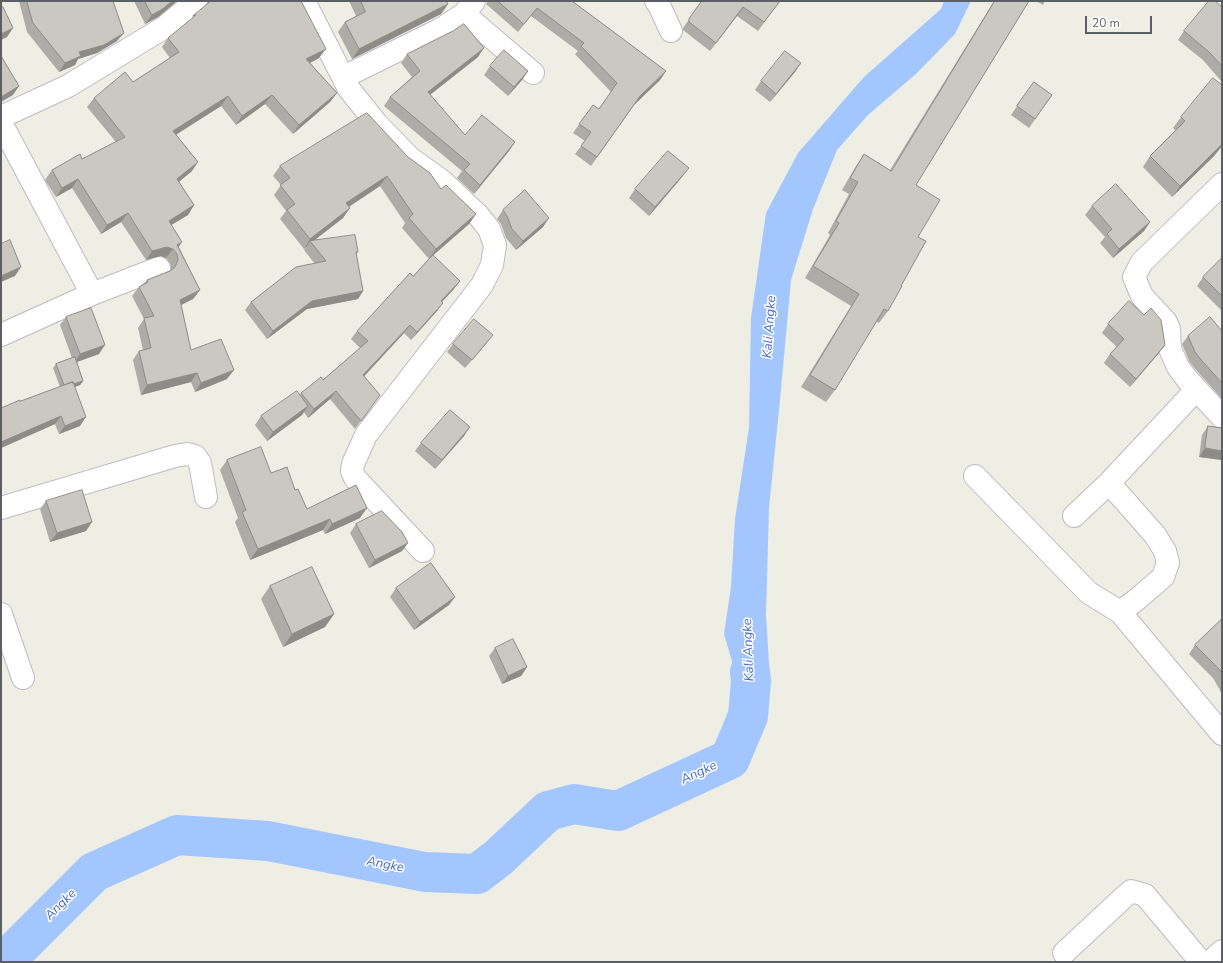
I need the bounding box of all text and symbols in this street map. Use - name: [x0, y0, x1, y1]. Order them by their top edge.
- scale bar: [1087, 8, 1154, 34]
- text: 20 m: [1092, 15, 1120, 31]
- water label: Kali Angke: [760, 295, 780, 359]
- water label: Kali Angke: [740, 618, 758, 682]
- water label: Angke: [679, 758, 719, 788]
- water label: Angke: [365, 854, 405, 876]
- water label: Angke: [42, 886, 80, 924]

